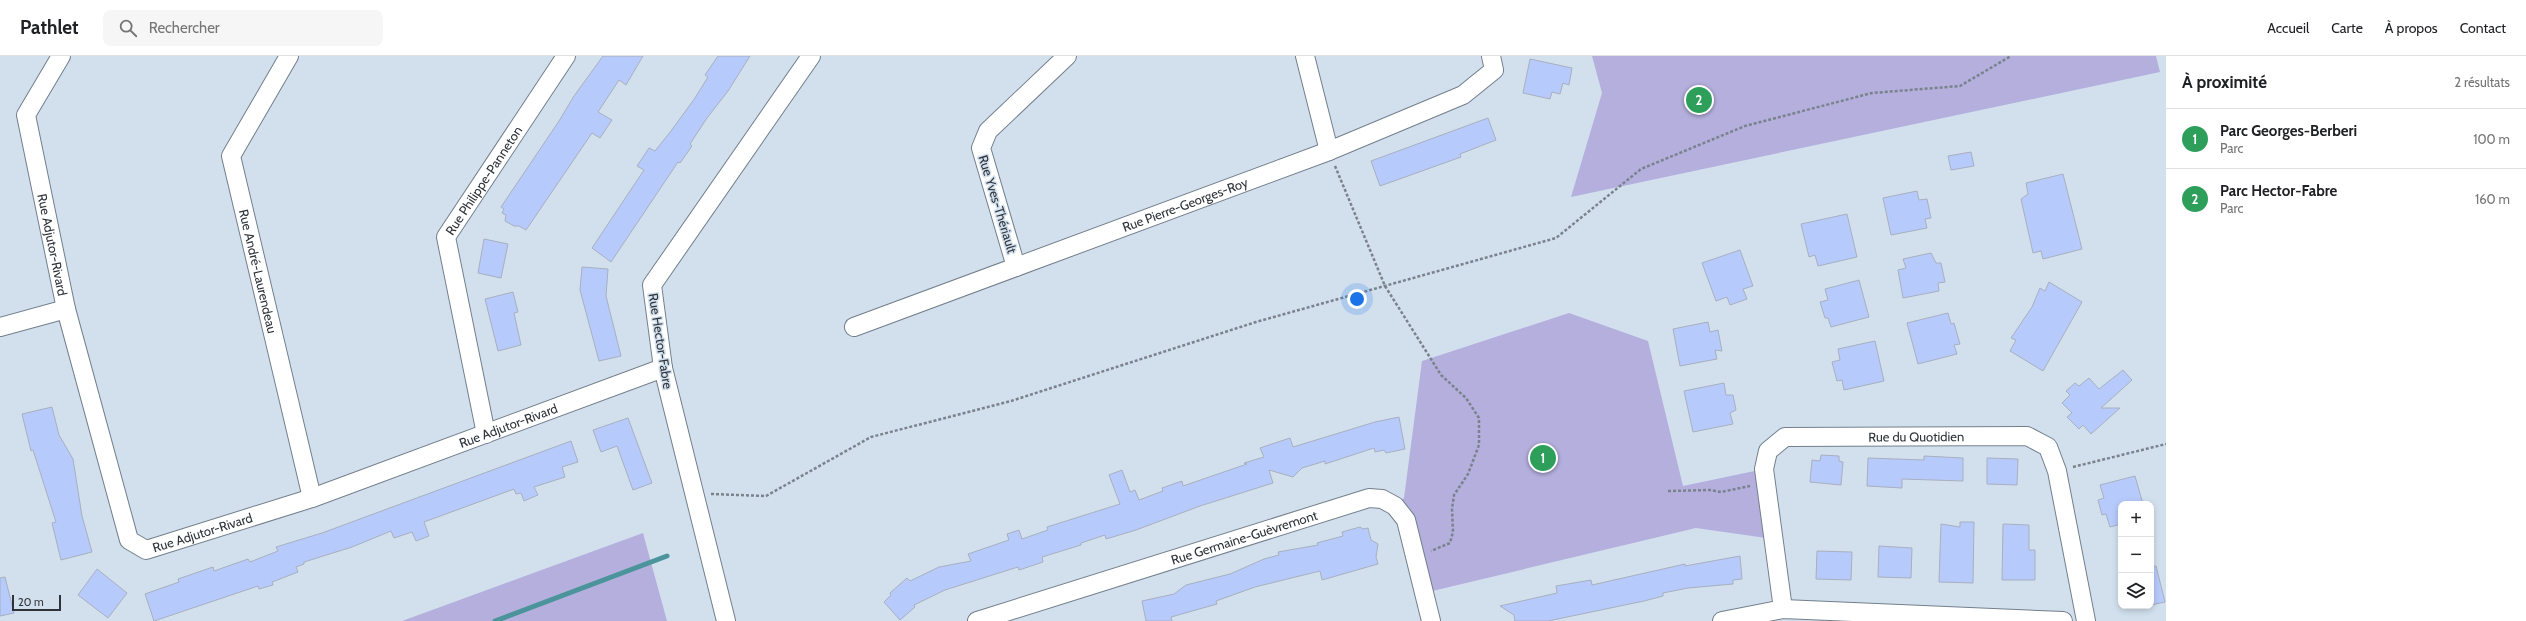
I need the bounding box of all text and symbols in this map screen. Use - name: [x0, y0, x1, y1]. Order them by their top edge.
- search box: [103, 10, 383, 46]
- text: Pathlet: [20, 16, 79, 39]
- icon: search: [117, 17, 139, 39]
- text: Rechercher: [149, 19, 220, 37]
- text: Accueil: [2267, 19, 2309, 37]
- text: Carte: [2331, 19, 2363, 37]
- text: À propos: [2385, 19, 2438, 37]
- text: Contact: [2460, 19, 2506, 37]
- text: À proximité: [2182, 72, 2267, 92]
- text: 2 résultats: [2454, 74, 2510, 90]
- pin: 2: [1686, 85, 1712, 115]
- text: Parc Georges-Berberi: [2220, 122, 2357, 140]
- street label: Rue Philippe-Panneton: [442, 123, 525, 238]
- text: 1: [2193, 131, 2197, 147]
- text: 100 m: [2473, 131, 2510, 147]
- text: Parc: [2220, 140, 2243, 156]
- street label: Rue Yves-Thériault: [975, 153, 1021, 256]
- street label: Rue Pierre-Georges-Roy: [1120, 174, 1250, 235]
- text: Parc Hector-Fabre: [2220, 182, 2337, 200]
- text: 2: [2192, 191, 2198, 207]
- text: 160 m: [2475, 191, 2510, 207]
- street label: Rue Adjutor-Rivard: [34, 192, 71, 297]
- text: Parc: [2220, 200, 2243, 216]
- street label: Rue André-Laurendeau: [236, 208, 281, 335]
- your location: [1347, 289, 1367, 309]
- street label: Rue Hector-Fabre: [646, 292, 677, 390]
- street label: Rue Adjutor-Rivard: [457, 400, 560, 451]
- street label: Rue du Quotidien: [1868, 428, 1964, 445]
- pin: 1: [1530, 443, 1556, 473]
- map controls: [2118, 501, 2154, 609]
- button: +: [2118, 501, 2154, 537]
- street label: Rue Germaine-Guèvremont: [1169, 507, 1320, 568]
- street label: Rue Adjutor-Rivard: [150, 509, 254, 555]
- button: −: [2118, 537, 2154, 573]
- button: layers: [2118, 573, 2154, 609]
- scale bar: [12, 593, 61, 612]
- text: 20 m: [18, 595, 44, 609]

